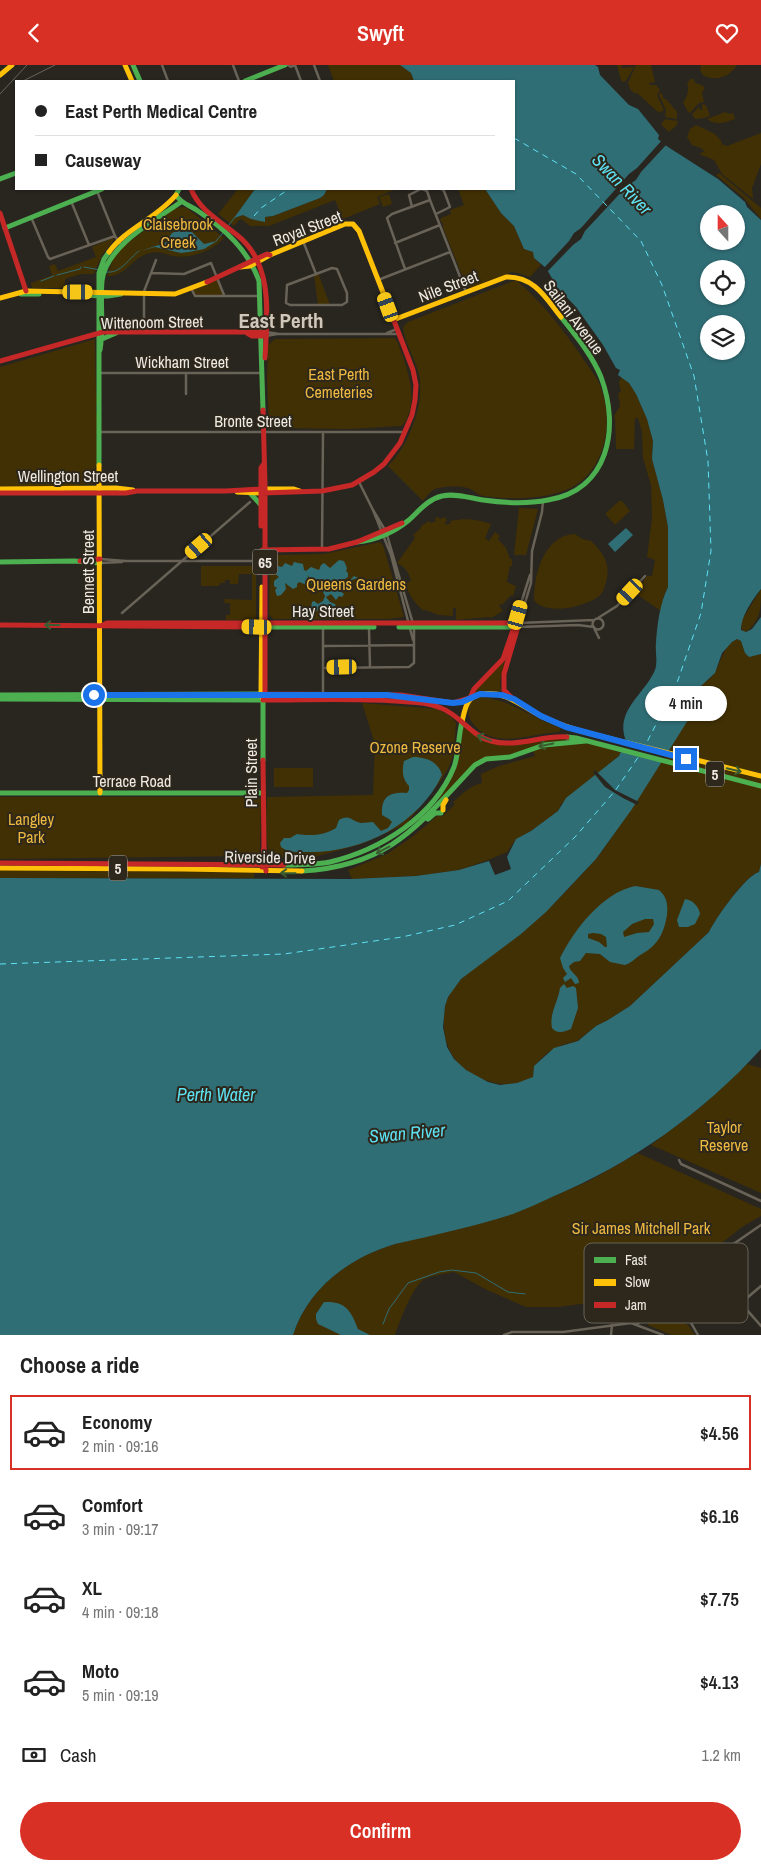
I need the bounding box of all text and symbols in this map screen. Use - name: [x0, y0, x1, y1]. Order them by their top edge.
- text: Swyft: [357, 18, 404, 48]
- icon: back: [20, 19, 48, 47]
- icon: heart: [713, 19, 741, 47]
- text: East Perth Medical Centre: [65, 98, 257, 124]
- text: Causeway: [65, 147, 141, 173]
- water label: Swan River: [587, 148, 658, 221]
- street label: Royal Street: [269, 205, 345, 251]
- north arrow: [700, 205, 745, 250]
- map controls: [700, 205, 745, 360]
- park label: Claisebrook Creek: [143, 213, 213, 253]
- button: locate: [700, 260, 745, 305]
- street label: Nile Street: [415, 264, 481, 307]
- street label: Sailani Avenue: [539, 275, 609, 359]
- car: [63, 285, 93, 300]
- car: [375, 290, 400, 324]
- district label: East Perth: [238, 306, 324, 335]
- street label: Wittenoom Street: [101, 310, 204, 334]
- button: layers: [700, 315, 745, 360]
- street label: Wickham Street: [135, 351, 229, 373]
- park label: East Perth Cemeteries: [305, 363, 373, 403]
- street label: Bronte Street: [214, 410, 292, 432]
- street label: Wellington Street: [18, 465, 119, 487]
- street label: Bennett Street: [77, 530, 99, 614]
- car: [182, 530, 215, 562]
- road number: 65: [252, 549, 278, 575]
- park label: Queens Gardens: [306, 573, 406, 595]
- car: [614, 576, 645, 608]
- car: [506, 599, 529, 631]
- street label: Hay Street: [292, 600, 354, 622]
- car: [241, 619, 272, 635]
- one-way arrow: [44, 620, 60, 630]
- car: [326, 659, 357, 675]
- route start: [83, 684, 105, 706]
- callout: 4 min: [645, 687, 727, 721]
- text: 4 min: [669, 692, 703, 714]
- one-way arrow: [477, 733, 493, 742]
- park label: Ozone Reserve: [369, 736, 461, 758]
- street label: Plain Street: [240, 738, 262, 807]
- one-way arrow: [538, 741, 554, 750]
- route end: [675, 748, 697, 770]
- road number: 5: [706, 761, 724, 787]
- one-way arrow: [726, 766, 742, 775]
- street label: Terrace Road: [93, 770, 171, 792]
- park label: Langley Park: [8, 808, 54, 848]
- street label: Riverside Drive: [224, 845, 316, 869]
- one-way arrow: [376, 845, 391, 855]
- road number: 5: [109, 855, 127, 881]
- one-way arrow: [281, 868, 297, 877]
- water label: Perth Water: [177, 1082, 256, 1107]
- park label: Taylor Reserve: [700, 1116, 748, 1156]
- water label: Swan River: [368, 1117, 447, 1149]
- park label: Sir James Mitchell Park: [572, 1217, 711, 1239]
- legend: [584, 1243, 748, 1323]
- text: Fast: [625, 1251, 647, 1269]
- text: Slow: [625, 1273, 651, 1291]
- text: Jam: [625, 1296, 647, 1314]
- text: Choose a ride: [20, 1350, 139, 1380]
- text: Economy: [82, 1409, 152, 1435]
- icon: car: [22, 1410, 67, 1455]
- text: $4.56: [700, 1420, 739, 1446]
- text: 2 min · 09:16: [82, 1435, 159, 1457]
- text: Comfort: [82, 1492, 143, 1518]
- icon: car: [22, 1493, 67, 1538]
- text: $6.16: [700, 1503, 739, 1529]
- text: 3 min · 09:17: [82, 1518, 159, 1540]
- text: XL: [82, 1575, 102, 1601]
- icon: car: [22, 1576, 67, 1621]
- text: $7.75: [700, 1586, 739, 1612]
- text: 4 min · 09:18: [82, 1601, 159, 1623]
- text: Moto: [82, 1658, 119, 1684]
- icon: car: [22, 1659, 67, 1704]
- text: $4.13: [700, 1669, 739, 1695]
- text: 5 min · 09:19: [82, 1684, 159, 1706]
- icon: cash: [20, 1741, 48, 1769]
- text: Cash: [60, 1742, 96, 1768]
- text: 1.2 km: [702, 1744, 741, 1766]
- button: Confirm: [20, 1802, 741, 1860]

